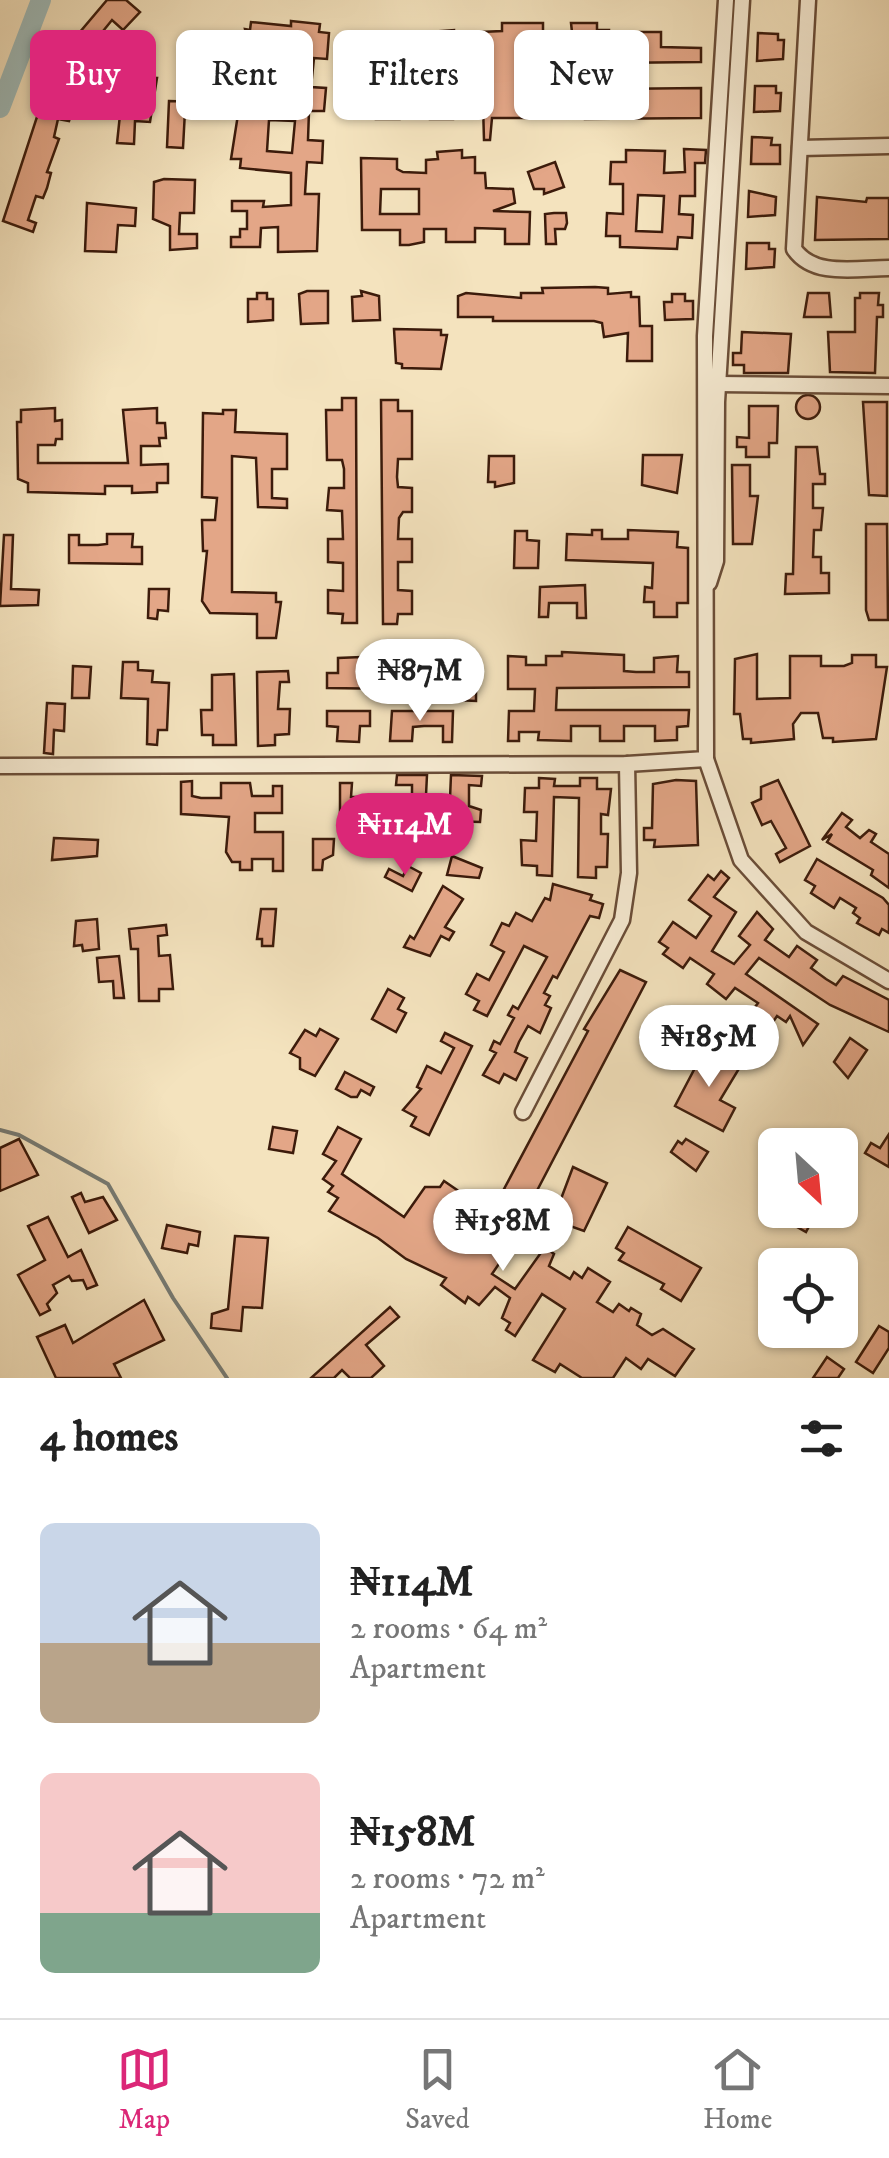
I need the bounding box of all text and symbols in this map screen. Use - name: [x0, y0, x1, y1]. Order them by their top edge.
- chip: Buy: [30, 30, 156, 120]
- chip: Rent: [176, 30, 313, 120]
- chip: Filters: [333, 30, 494, 120]
- chip: New: [514, 30, 649, 120]
- pin: ₦87M: [361, 639, 479, 724]
- text: ₦87M: [377, 651, 463, 691]
- pin: ₦114M: [335, 793, 475, 878]
- text: ₦114M: [358, 805, 452, 845]
- pin: ₦185M: [639, 1005, 779, 1090]
- text: ₦185M: [661, 1017, 757, 1057]
- north arrow: [758, 1128, 858, 1228]
- map controls: [758, 1128, 858, 1348]
- pin: ₦158M: [433, 1189, 573, 1274]
- text: ₦158M: [455, 1201, 551, 1241]
- button: locate: [758, 1248, 858, 1348]
- icon: filters: [794, 1411, 849, 1466]
- text: 4 homes: [40, 1412, 178, 1464]
- text: ₦114M: [350, 1557, 474, 1609]
- icon: home: [120, 1563, 240, 1683]
- text: 2 rooms · 64 m²: [350, 1609, 547, 1649]
- text: Apartment: [350, 1649, 486, 1689]
- text: ₦158M: [350, 1807, 476, 1859]
- icon: home: [120, 1813, 240, 1933]
- text: 2 rooms · 72 m²: [350, 1859, 545, 1899]
- text: Apartment: [350, 1899, 486, 1939]
- tab: Map: [117, 2042, 172, 2137]
- tab: Saved: [405, 2042, 470, 2137]
- tab: Home: [703, 2042, 772, 2137]

